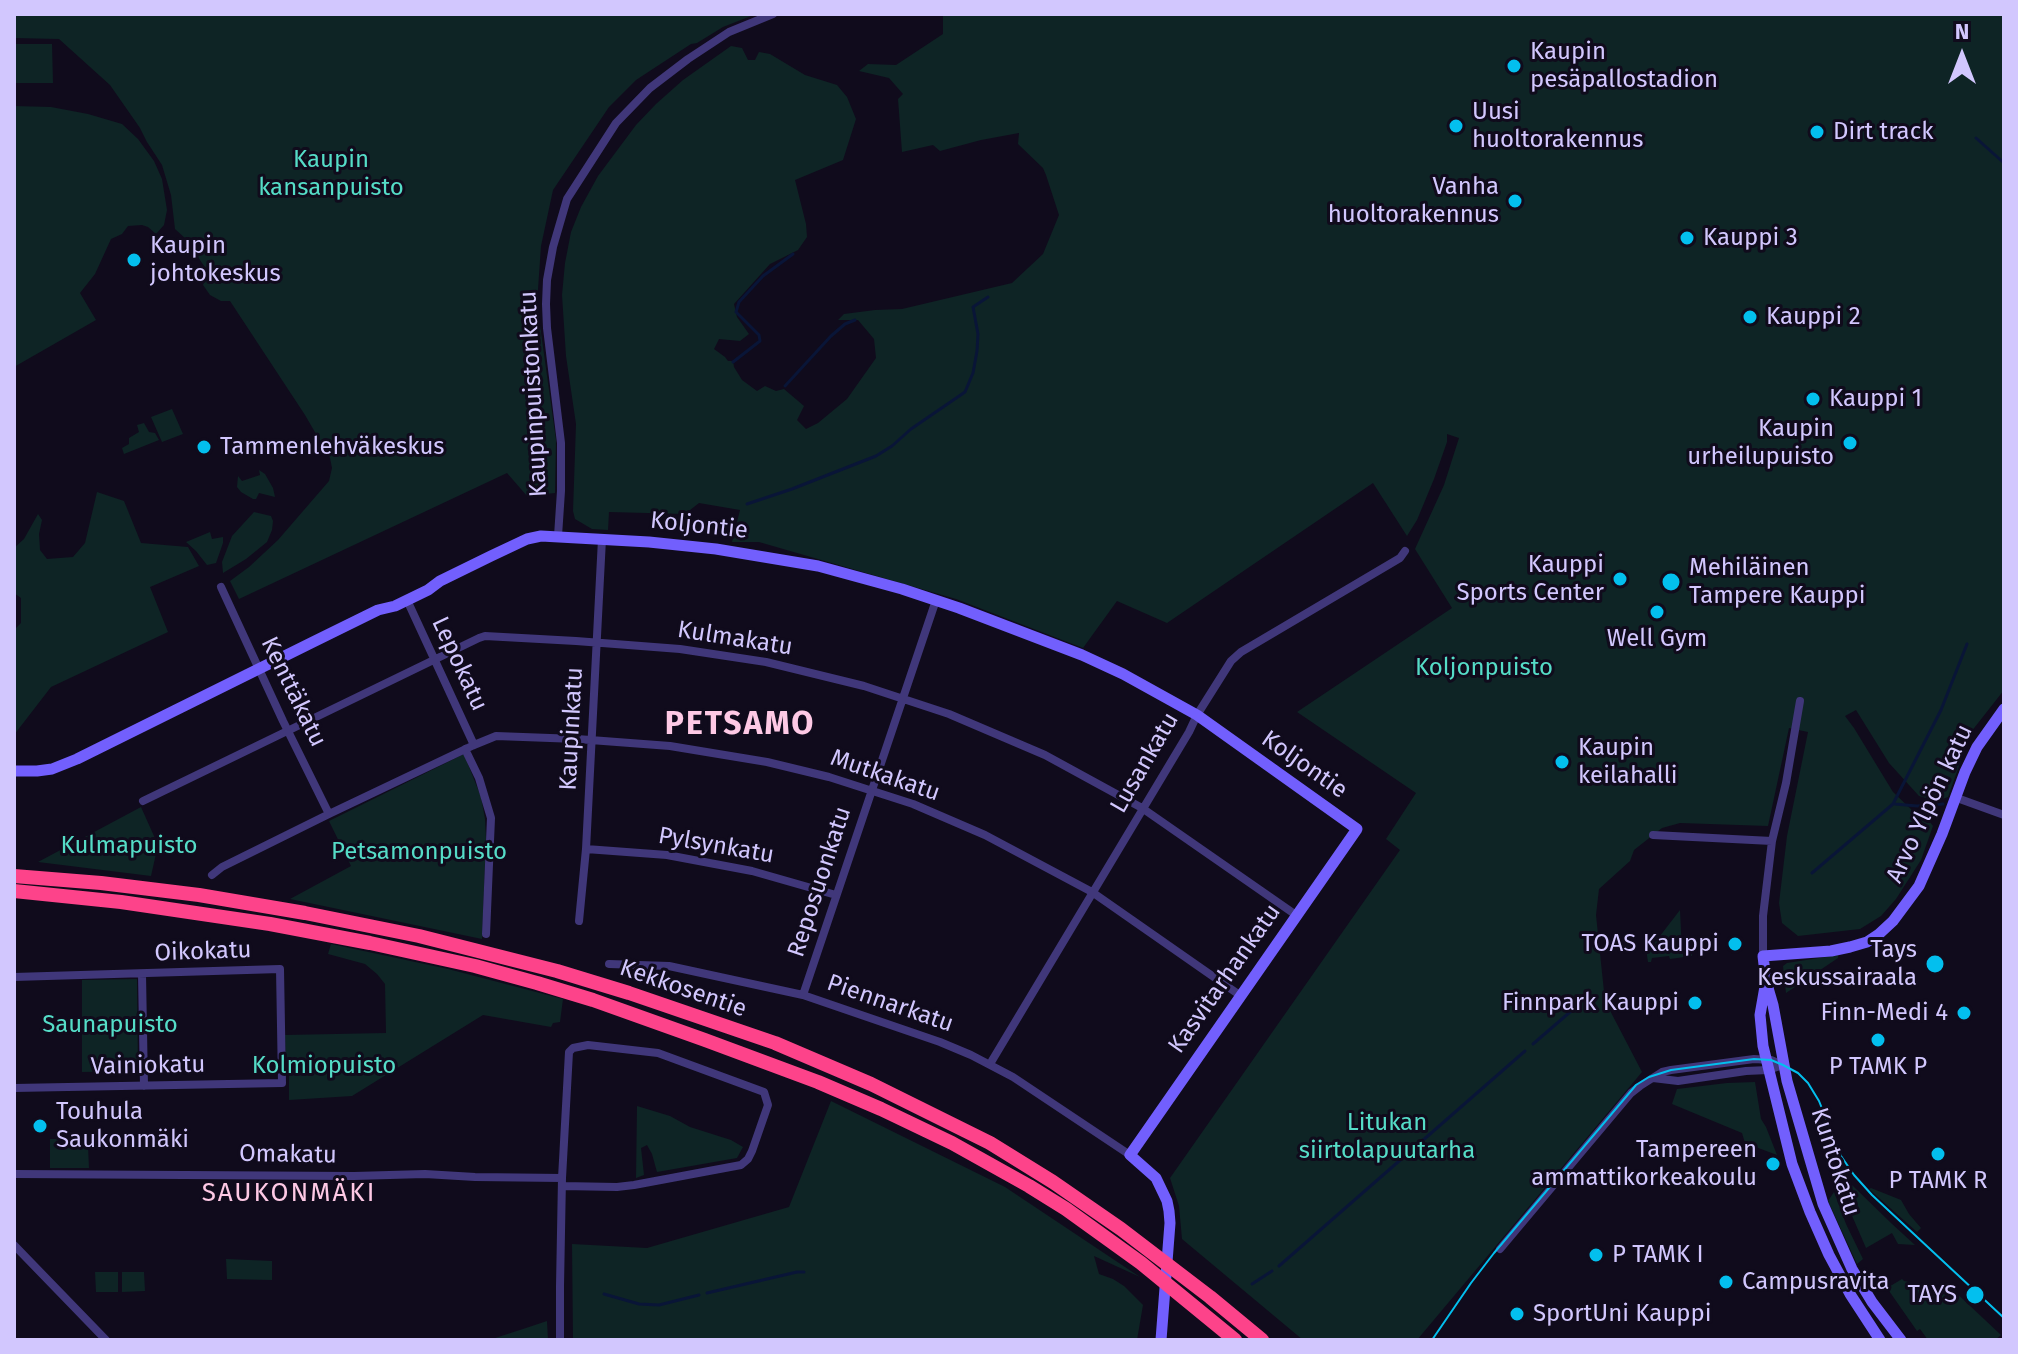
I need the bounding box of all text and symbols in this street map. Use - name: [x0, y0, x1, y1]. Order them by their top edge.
- north arrow: [1922, 16, 2002, 96]
- text: N: [1955, 18, 1969, 45]
- place label: Kaupin pesäpallostadion: [1530, 38, 1718, 94]
- marker: Kaupin pesäpallostadion: [1505, 57, 1523, 75]
- place label: Uusi huoltorakennus: [1472, 98, 1643, 154]
- marker: Uusi huoltorakennus: [1447, 117, 1465, 135]
- place label: Dirt track: [1833, 118, 1933, 146]
- marker: Dirt track: [1808, 123, 1826, 141]
- park label: Kaupin kansanpuisto: [258, 146, 404, 202]
- place label: Vanha huoltorakennus: [1328, 173, 1499, 229]
- marker: Vanha huoltorakennus: [1506, 192, 1524, 210]
- place label: Kauppi 3: [1703, 224, 1798, 252]
- marker: Kauppi 3: [1678, 229, 1696, 247]
- place label: Kaupin johtokeskus: [150, 232, 281, 288]
- marker: Kaupin johtokeskus: [125, 251, 143, 269]
- street label: Kaupinpuistonkatu: [514, 290, 554, 498]
- place label: Kauppi 2: [1766, 303, 1861, 331]
- marker: Kauppi 2: [1741, 308, 1759, 326]
- place label: Kauppi 1: [1829, 385, 1922, 413]
- marker: Kauppi 1: [1804, 390, 1822, 408]
- place label: Kaupin urheilupuisto: [1687, 415, 1834, 471]
- place label: Tammenlehväkeskus: [220, 433, 445, 461]
- marker: Kaupin urheilupuisto: [1841, 434, 1859, 452]
- marker: Tammenlehväkeskus: [195, 438, 213, 456]
- street label: Koljontie: [649, 507, 749, 545]
- place label: Kauppi Sports Center: [1456, 551, 1604, 607]
- place label: Mehiläinen Tampere Kauppi: [1689, 554, 1865, 610]
- marker: Kauppi Sports Center: [1611, 570, 1629, 588]
- marker: Mehiläinen Tampere Kauppi: [1660, 571, 1682, 593]
- marker: Well Gym: [1648, 603, 1666, 621]
- street label: Lepokatu: [425, 612, 493, 716]
- street label: Kulmakatu: [675, 616, 795, 662]
- place label: Well Gym: [1607, 625, 1707, 653]
- street label: Kenttäkatu: [254, 632, 332, 752]
- park label: Koljonpuisto: [1415, 654, 1553, 682]
- street label: Kaupinkatu: [554, 666, 590, 792]
- district label: PETSAMO: [665, 706, 815, 744]
- street label: Lusankatu: [1105, 708, 1185, 818]
- street label: Arvo Ylpön katu: [1881, 720, 1979, 888]
- street label: Koljontie: [1256, 725, 1352, 805]
- place label: Kaupin keilahalli: [1578, 734, 1678, 790]
- street label: Mutkakatu: [826, 744, 944, 808]
- marker: Kaupin keilahalli: [1553, 753, 1571, 771]
- street label: Reposuonkatu: [782, 803, 858, 961]
- street label: Pylsynkatu: [656, 822, 776, 870]
- park label: Kulmapuisto: [60, 832, 198, 860]
- park label: Petsamonpuisto: [331, 838, 507, 866]
- street label: Kasvitarhankatu: [1163, 899, 1287, 1059]
- place label: TOAS Kauppi: [1582, 930, 1719, 958]
- marker: TOAS Kauppi: [1726, 935, 1744, 953]
- street label: Oikokatu: [154, 936, 252, 968]
- place label: Tays Keskussairaala: [1757, 936, 1917, 992]
- marker: Tays Keskussairaala: [1924, 953, 1946, 975]
- street label: Kekkosentie: [616, 954, 750, 1024]
- street label: Piennarkatu: [823, 969, 957, 1039]
- place label: Finnpark Kauppi: [1502, 989, 1679, 1017]
- marker: Finnpark Kauppi: [1686, 994, 1704, 1012]
- place label: Finn-Medi 4: [1820, 999, 1948, 1027]
- marker: Finn-Medi 4: [1955, 1004, 1973, 1022]
- park label: Saunapuisto: [42, 1011, 178, 1039]
- marker: P TAMK P: [1869, 1031, 1887, 1049]
- street label: Vainiokatu: [90, 1051, 206, 1081]
- park label: Kolmiopuisto: [252, 1052, 396, 1080]
- place label: P TAMK P: [1829, 1053, 1927, 1081]
- place label: Touhula Saukonmäki: [56, 1098, 189, 1154]
- street label: Kuntokatu: [1804, 1104, 1866, 1220]
- park label: Litukan siirtolapuutarha: [1299, 1109, 1475, 1165]
- marker: Touhula Saukonmäki: [31, 1117, 49, 1135]
- place label: Tampereen ammattikorkeakoulu: [1531, 1136, 1757, 1192]
- street label: Omakatu: [239, 1140, 337, 1170]
- marker: P TAMK R: [1929, 1145, 1947, 1163]
- marker: Tampereen ammattikorkeakoulu: [1764, 1155, 1782, 1173]
- place label: P TAMK R: [1889, 1167, 1987, 1195]
- district label: SAUKONMÄKI: [202, 1178, 376, 1210]
- place label: P TAMK I: [1612, 1241, 1704, 1269]
- marker: P TAMK I: [1587, 1246, 1605, 1264]
- place label: Campusravita: [1742, 1268, 1890, 1296]
- marker: Campusravita: [1717, 1273, 1735, 1291]
- place label: TAYS: [1907, 1281, 1957, 1309]
- marker: TAYS: [1964, 1284, 1986, 1306]
- place label: SportUni Kauppi: [1533, 1300, 1712, 1328]
- marker: SportUni Kauppi: [1508, 1305, 1526, 1323]

